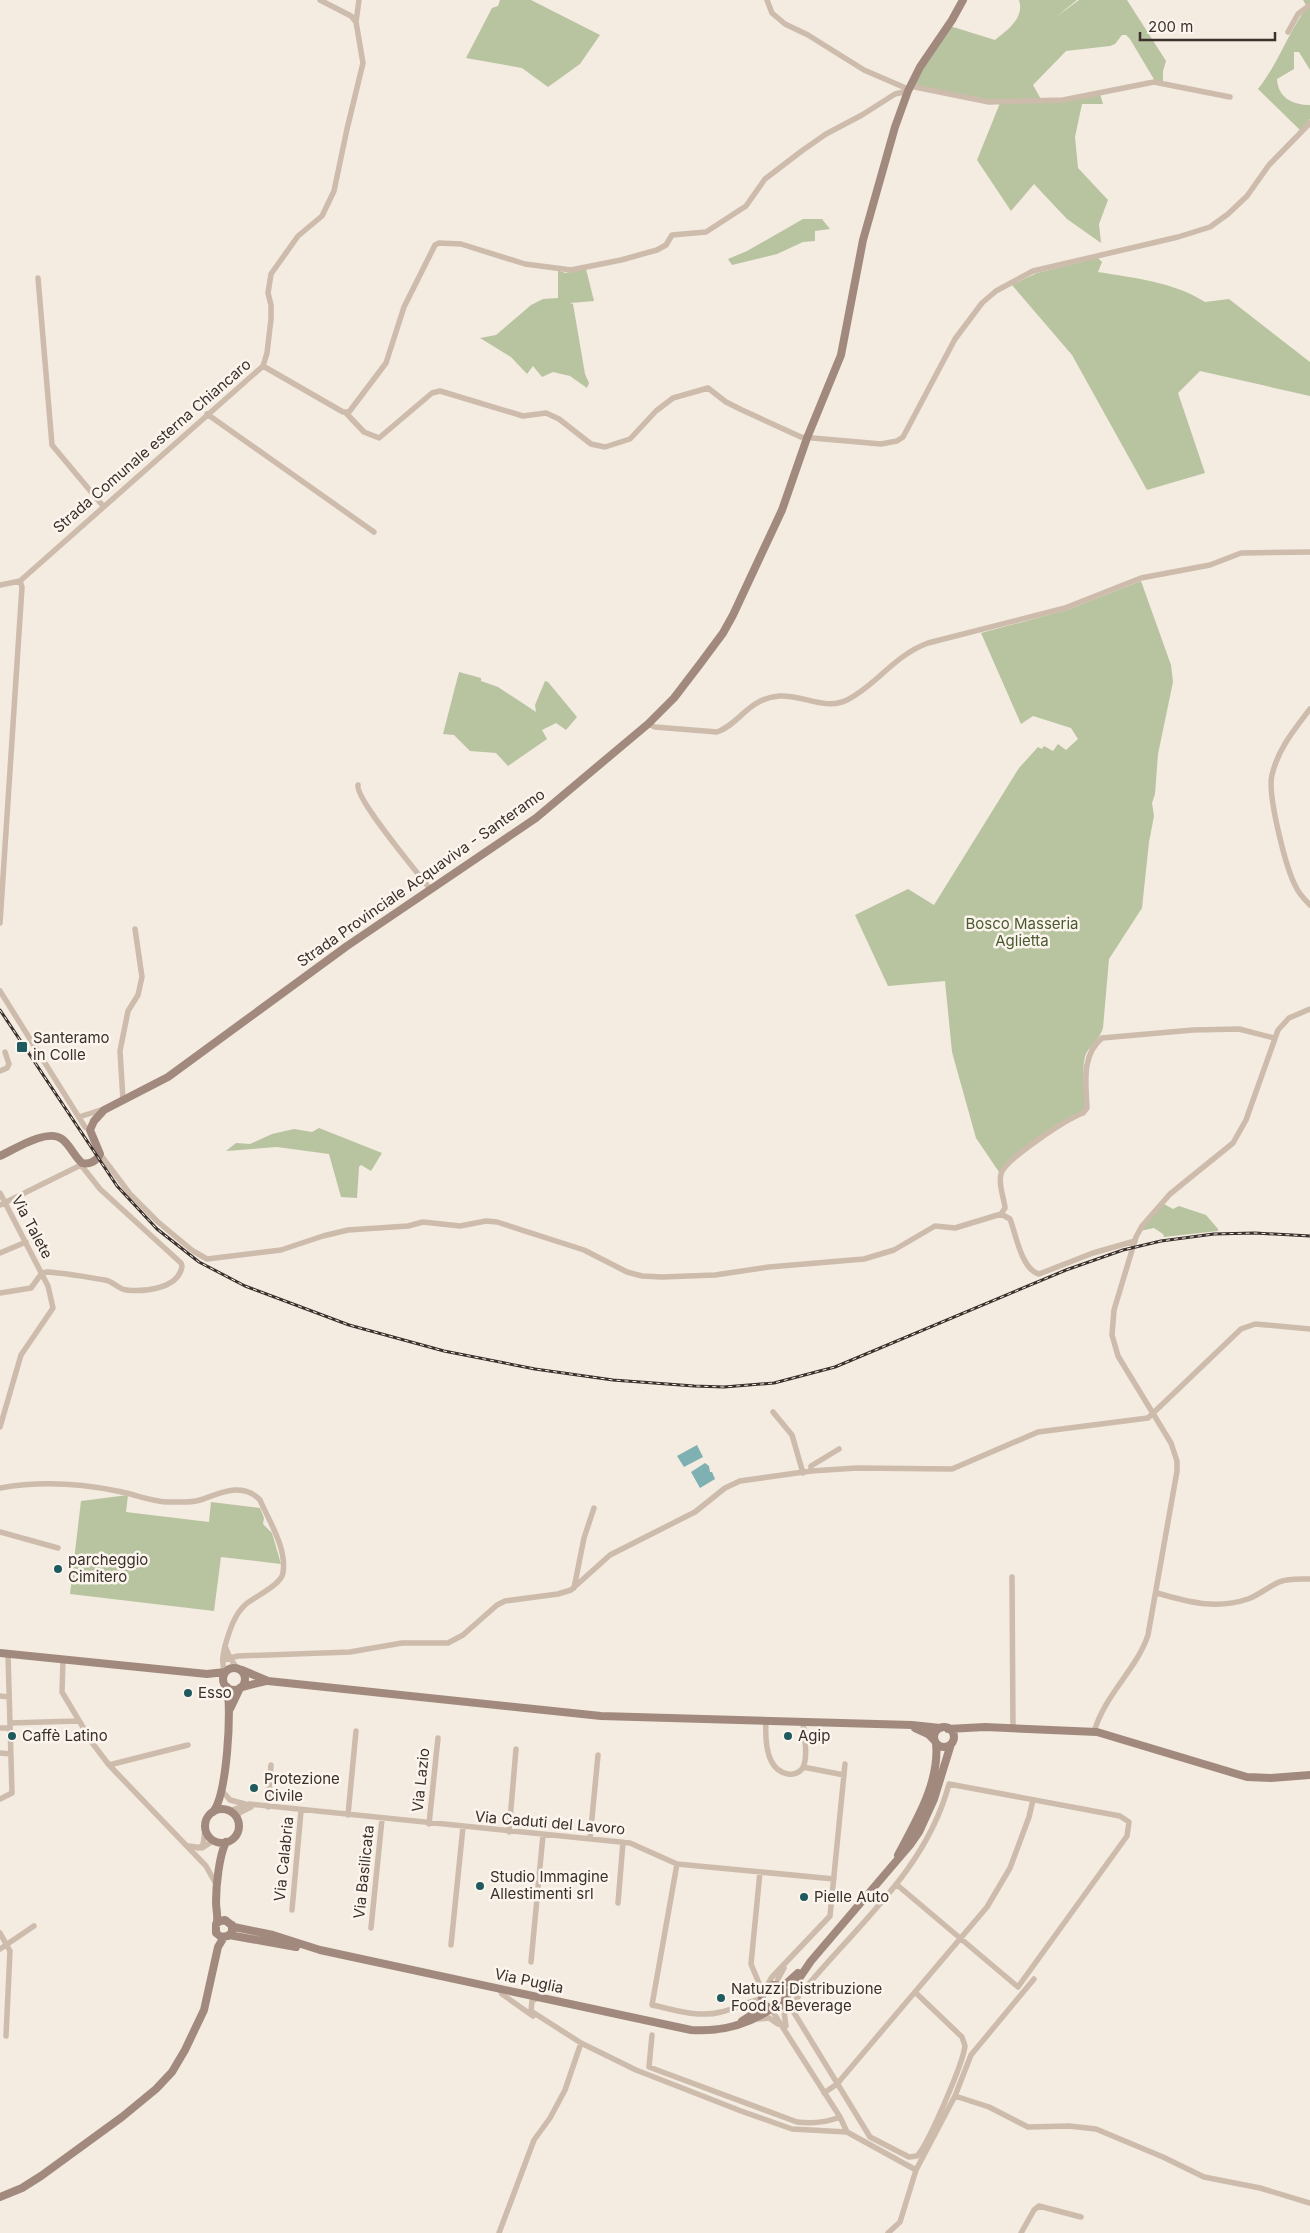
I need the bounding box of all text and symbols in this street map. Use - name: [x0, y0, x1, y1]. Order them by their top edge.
- scale bar: [1140, 10, 1275, 42]
- text: 200 m: [1148, 17, 1193, 36]
- street label: Strada Comunale esterna Chiancaro: [49, 354, 255, 537]
- street label: Strada Provinciale Acquaviva - Santeramo: [293, 784, 548, 971]
- park label: Bosco Masseria Aglietta: [966, 914, 1079, 950]
- place label: Santeramo in Colle: [33, 1028, 110, 1064]
- marker: Santeramo in Colle: [15, 1040, 29, 1054]
- street label: Via Talete: [8, 1192, 57, 1262]
- place label: parcheggio Cimitero: [68, 1550, 148, 1586]
- marker: parcheggio Cimitero: [52, 1563, 64, 1575]
- place label: Esso: [198, 1683, 232, 1702]
- marker: Esso: [182, 1687, 194, 1699]
- place label: Caffè Latino: [22, 1726, 108, 1745]
- place label: Agip: [798, 1726, 830, 1745]
- marker: Caffè Latino: [6, 1730, 18, 1742]
- marker: Agip: [782, 1730, 794, 1742]
- street label: Via Lazio: [408, 1747, 433, 1813]
- place label: Protezione Civile: [264, 1769, 340, 1805]
- marker: Protezione Civile: [248, 1782, 260, 1794]
- street label: Via Caduti del Lavoro: [474, 1806, 626, 1839]
- street label: Via Calabria: [270, 1816, 297, 1902]
- street label: Via Basilicata: [349, 1824, 378, 1920]
- place label: Studio Immagine Allestimenti srl: [490, 1867, 609, 1903]
- marker: Studio Immagine Allestimenti srl: [474, 1880, 486, 1892]
- place label: Pielle Auto: [814, 1887, 889, 1906]
- marker: Pielle Auto: [798, 1891, 810, 1903]
- street label: Via Puglia: [493, 1964, 565, 1997]
- place label: Natuzzi Distribuzione Food & Beverage: [731, 1979, 882, 2015]
- marker: Natuzzi Distribuzione Food & Beverage: [715, 1992, 727, 2004]

